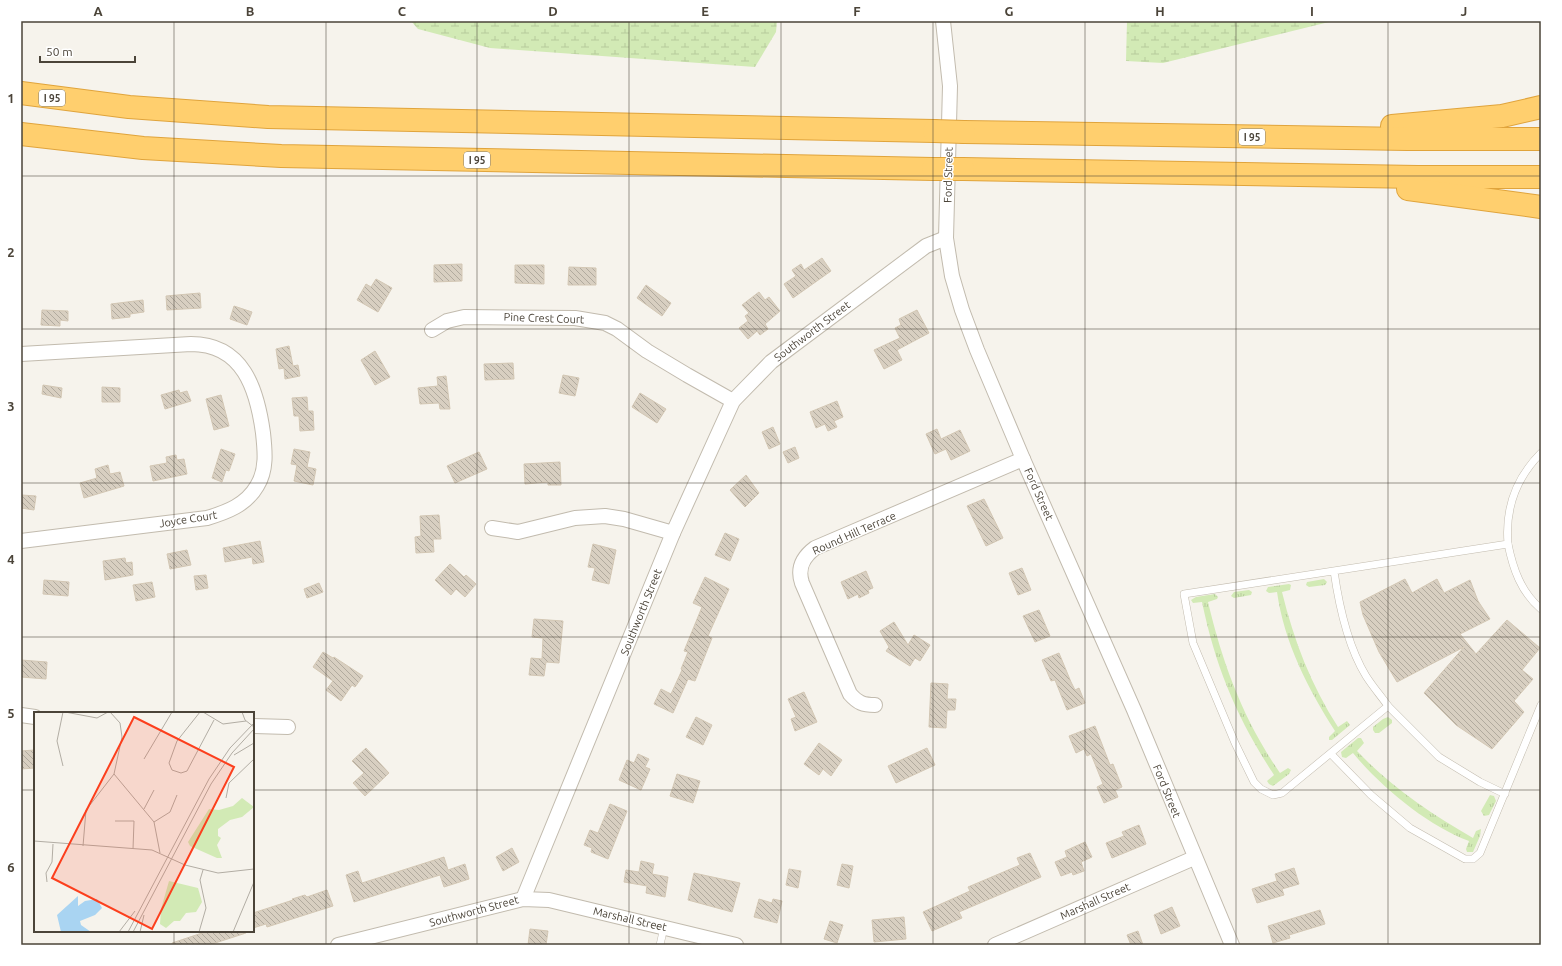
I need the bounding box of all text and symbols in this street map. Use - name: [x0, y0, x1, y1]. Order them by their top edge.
- text: A: [93, 4, 103, 18]
- text: B: [246, 4, 255, 18]
- text: C: [398, 4, 407, 18]
- text: D: [548, 4, 558, 18]
- text: E: [701, 4, 709, 18]
- text: F: [853, 4, 861, 18]
- text: G: [1005, 4, 1014, 18]
- text: H: [1155, 4, 1165, 18]
- text: I: [1310, 4, 1314, 18]
- text: J: [1461, 4, 1467, 18]
- scale bar: [40, 38, 135, 64]
- text: 50 m: [46, 45, 73, 58]
- road number: I 95: [39, 90, 65, 106]
- text: 1: [7, 91, 15, 105]
- road number: I 95: [1239, 129, 1265, 145]
- street label: Ford Street: [942, 146, 954, 203]
- road number: I 95: [464, 152, 490, 168]
- text: 2: [7, 245, 15, 259]
- street label: Southworth Street: [772, 298, 853, 363]
- street label: Pine Crest Court: [503, 311, 585, 325]
- text: 3: [7, 399, 15, 413]
- street label: Ford Street: [1022, 466, 1056, 523]
- street label: Joyce Court: [158, 508, 219, 530]
- street label: Round Hill Terrace: [810, 509, 898, 557]
- text: 4: [7, 552, 15, 566]
- street label: Southworth Street: [618, 566, 664, 657]
- text: 5: [7, 706, 15, 720]
- inset map: [34, 712, 254, 932]
- street label: Ford Street: [1151, 763, 1183, 820]
- text: 6: [7, 860, 15, 874]
- street label: Marshall Street: [1058, 880, 1132, 922]
- street label: Southworth Street: [428, 893, 521, 929]
- street label: Marshall Street: [592, 905, 669, 933]

